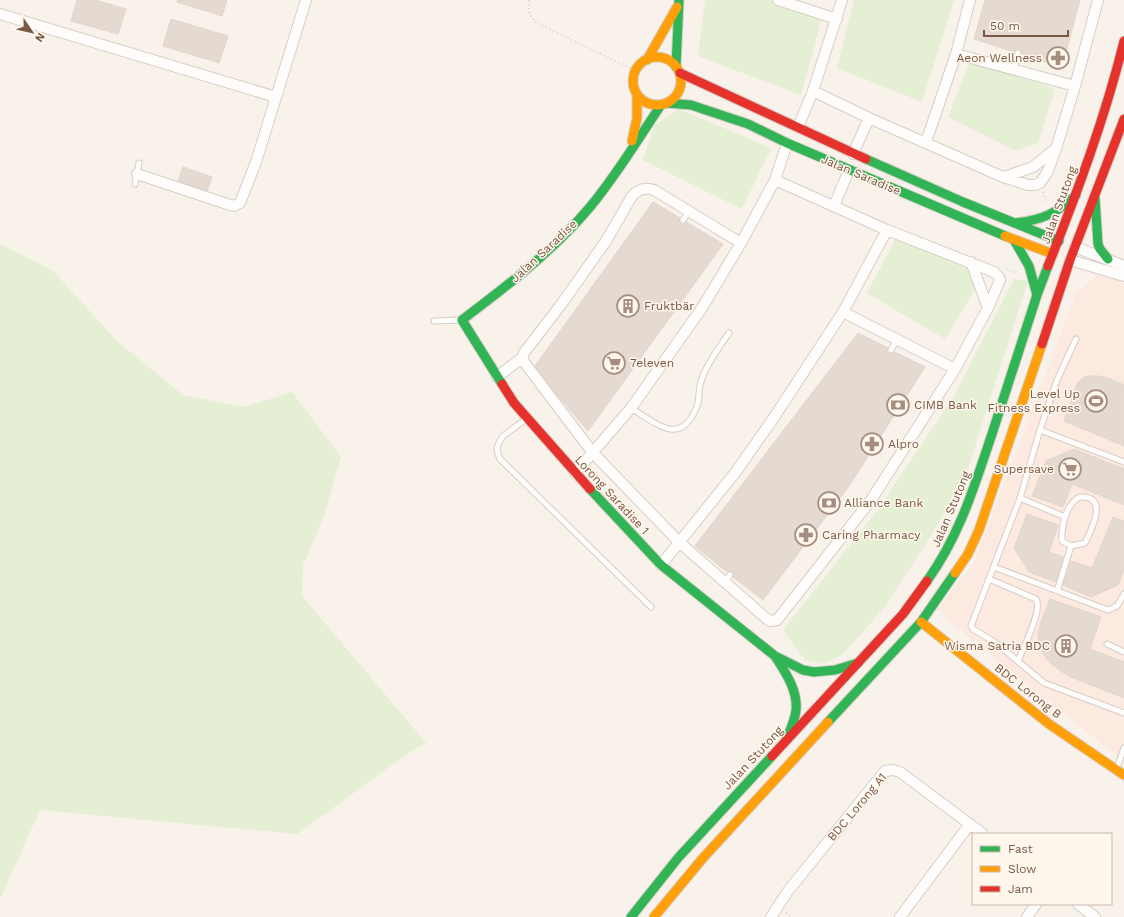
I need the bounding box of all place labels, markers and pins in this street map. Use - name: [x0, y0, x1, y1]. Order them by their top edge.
- pharmacy icon: Aeon Wellness: [1045, 45, 1071, 71]
- place label: Aeon Wellness: [956, 51, 1042, 65]
- building icon: Fruktbär: [615, 293, 641, 319]
- place label: Fruktbär: [644, 299, 694, 313]
- supermarket icon: 7eleven: [601, 350, 627, 376]
- place label: 7eleven: [630, 356, 674, 370]
- place label: Level Up Fitness Express: [988, 387, 1080, 415]
- sports icon: Level Up Fitness Express: [1083, 388, 1109, 414]
- bank icon: CIMB Bank: [885, 392, 911, 418]
- place label: CIMB Bank: [914, 398, 977, 412]
- pharmacy icon: Alpro: [859, 431, 885, 457]
- place label: Alpro: [888, 437, 919, 451]
- supermarket icon: Supersave: [1057, 456, 1083, 482]
- place label: Supersave: [994, 462, 1054, 476]
- bank icon: Alliance Bank: [816, 490, 842, 516]
- place label: Alliance Bank: [844, 496, 923, 510]
- pharmacy icon: Caring Pharmacy: [793, 522, 819, 548]
- place label: Caring Pharmacy: [822, 528, 921, 542]
- building icon: Wisma Satria BDC: [1053, 633, 1079, 659]
- place label: Wisma Satria BDC: [944, 639, 1050, 653]

